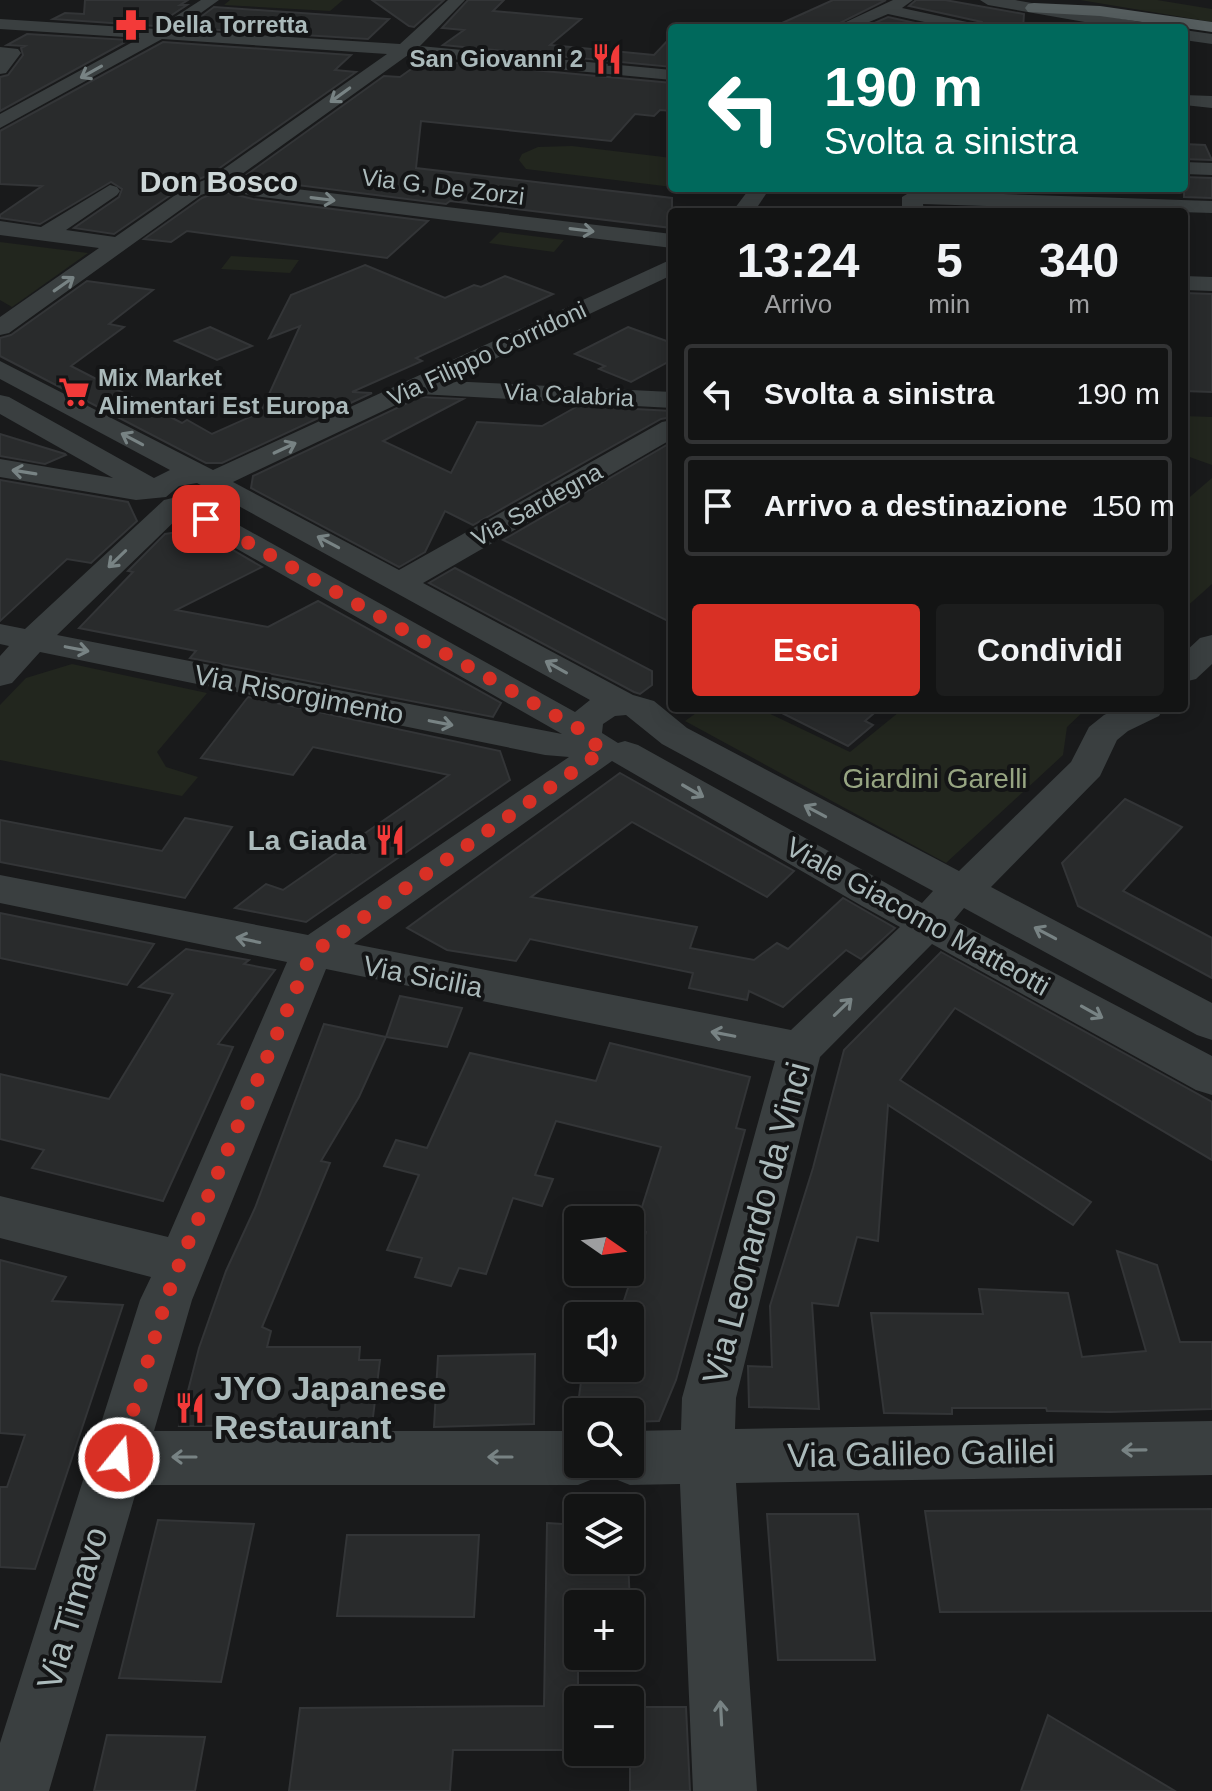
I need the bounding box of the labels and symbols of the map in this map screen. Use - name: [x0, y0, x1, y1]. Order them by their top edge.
- pharmacy icon: Della Torretta: [114, 8, 148, 42]
- place label: Della Torretta: [155, 11, 309, 38]
- restaurant icon: San Giovanni 2: [590, 42, 624, 76]
- place label: San Giovanni 2: [410, 45, 583, 72]
- one-way arrow: [80, 64, 103, 80]
- one-way arrow: [330, 87, 352, 103]
- street label: Via G. De Zorzi: [360, 163, 526, 210]
- district label: Don Bosco: [140, 165, 298, 198]
- one-way arrow: [310, 191, 336, 206]
- one-way arrow: [568, 223, 594, 238]
- one-way arrow: [52, 276, 74, 292]
- street label: Via Filippo Corridoni: [383, 296, 590, 411]
- place label: Mix Market Alimentari Est Europa: [98, 364, 349, 419]
- supermarket icon: Mix Market Alimentari Est Europa: [57, 375, 91, 409]
- street label: Via Calabria: [503, 378, 635, 411]
- one-way arrow: [120, 431, 144, 447]
- one-way arrow: [273, 440, 297, 455]
- street label: Via Sardegna: [467, 457, 607, 552]
- one-way arrow: [12, 464, 37, 479]
- pin: [172, 485, 240, 553]
- one-way arrow: [317, 534, 341, 550]
- one-way arrow: [108, 549, 127, 568]
- one-way arrow: [63, 643, 89, 658]
- street label: Via Risorgimento: [192, 659, 406, 730]
- one-way arrow: [545, 659, 569, 674]
- one-way arrow: [428, 716, 453, 731]
- park label: Giardini Garelli: [842, 763, 1028, 794]
- one-way arrow: [681, 783, 704, 799]
- one-way arrow: [804, 803, 827, 819]
- restaurant icon: La Giada: [373, 823, 407, 857]
- place label: La Giada: [248, 825, 366, 856]
- street label: Viale Giacomo Matteotti: [780, 831, 1055, 1002]
- one-way arrow: [1033, 925, 1057, 940]
- one-way arrow: [236, 932, 262, 947]
- street label: Via Sicilia: [361, 950, 486, 1003]
- one-way arrow: [833, 998, 853, 1017]
- one-way arrow: [1079, 1005, 1103, 1020]
- one-way arrow: [711, 1026, 736, 1041]
- street label: Via Leonardo da Vinci: [695, 1058, 817, 1388]
- north arrow: [564, 1206, 644, 1286]
- place label: JYO Japanese Restaurant: [214, 1369, 446, 1446]
- restaurant icon: JYO Japanese Restaurant: [173, 1391, 207, 1425]
- position arrow: [77, 1416, 161, 1500]
- street label: Via Galileo Galilei: [787, 1432, 1055, 1474]
- one-way arrow: [1121, 1442, 1148, 1457]
- one-way arrow: [171, 1449, 198, 1464]
- one-way arrow: [487, 1449, 514, 1465]
- street label: Via Timavo: [29, 1522, 115, 1694]
- one-way arrow: [713, 1700, 728, 1727]

